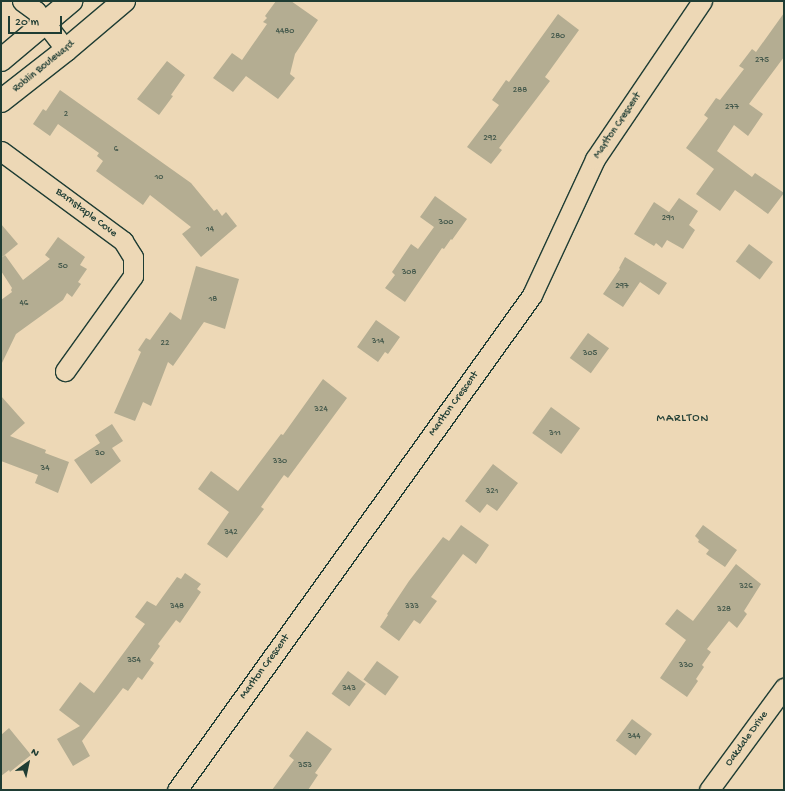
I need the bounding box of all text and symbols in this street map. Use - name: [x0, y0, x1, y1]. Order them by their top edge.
- scale bar: [10, 8, 64, 34]
- text: 20 m: [15, 16, 39, 30]
- house number: 4480: [276, 27, 294, 37]
- house number: 280: [551, 32, 565, 42]
- street label: Roblin Boulevard: [10, 38, 78, 96]
- house number: 275: [755, 56, 769, 66]
- house number: 288: [513, 86, 527, 96]
- street label: Marlton Crescent: [591, 90, 645, 162]
- house number: 277: [725, 103, 739, 113]
- house number: 2: [64, 110, 68, 120]
- house number: 292: [483, 134, 497, 144]
- house number: 6: [114, 145, 118, 155]
- house number: 10: [155, 173, 163, 183]
- street label: Barnstaple Cove: [53, 186, 119, 240]
- house number: 291: [662, 214, 674, 224]
- house number: 300: [439, 218, 453, 228]
- house number: 14: [206, 225, 214, 235]
- house number: 50: [58, 262, 68, 272]
- house number: 308: [402, 268, 416, 278]
- house number: 297: [615, 282, 629, 292]
- house number: 18: [209, 295, 217, 305]
- house number: 46: [20, 299, 28, 309]
- house number: 314: [372, 337, 384, 347]
- house number: 22: [161, 339, 169, 349]
- house number: 305: [583, 349, 597, 359]
- street label: Marlton Crescent: [426, 369, 482, 439]
- house number: 324: [314, 405, 328, 415]
- district label: MARLTON: [657, 413, 709, 427]
- house number: 311: [549, 429, 561, 439]
- house number: 30: [95, 449, 105, 459]
- house number: 330: [273, 457, 287, 467]
- house number: 34: [41, 464, 49, 474]
- house number: 321: [486, 487, 498, 497]
- house number: 342: [224, 528, 238, 538]
- house number: 326: [739, 582, 753, 592]
- house number: 348: [170, 602, 184, 612]
- house number: 333: [405, 602, 419, 612]
- house number: 328: [717, 605, 731, 615]
- street label: Marlton Crescent: [237, 632, 293, 702]
- house number: 354: [127, 656, 141, 666]
- house number: 330: [679, 661, 693, 671]
- house number: 343: [342, 684, 356, 694]
- street label: Oakdale Drive: [723, 709, 771, 769]
- house number: 344: [627, 732, 641, 742]
- north arrow: [8, 743, 48, 783]
- text: N: [28, 746, 41, 760]
- house number: 353: [298, 761, 312, 771]

